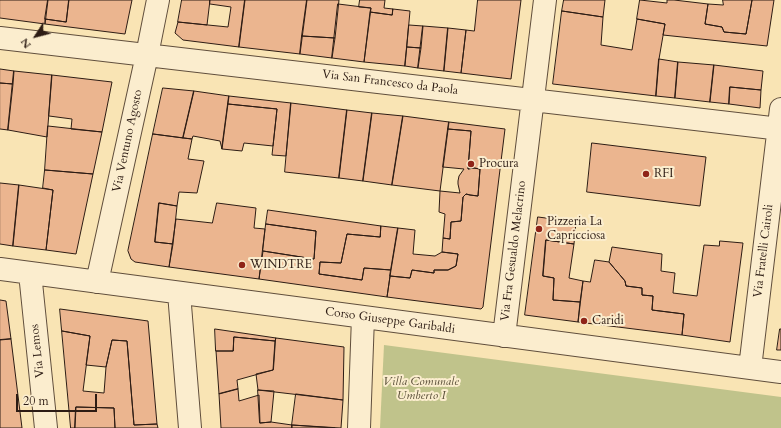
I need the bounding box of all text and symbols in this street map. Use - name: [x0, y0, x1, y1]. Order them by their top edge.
- north arrow: [16, 16, 56, 56]
- text: N: [17, 35, 35, 52]
- street label: Via San Francesco da Paola: [321, 68, 459, 98]
- street label: Via Ventuno Agosto: [110, 88, 146, 194]
- place label: Procura: [479, 157, 519, 171]
- marker: Procura: [466, 159, 476, 169]
- place label: RFI: [654, 167, 673, 181]
- marker: RFI: [641, 169, 651, 179]
- street label: Via Fra Gesualdo Melacrino: [498, 180, 530, 322]
- street label: Via Fratelli Cairoli: [751, 203, 777, 299]
- place label: Pizzeria La Capricciosa: [547, 215, 606, 243]
- marker: Pizzeria La Capricciosa: [534, 224, 544, 234]
- place label: WINDTRE: [250, 258, 312, 272]
- marker: WINDTRE: [237, 260, 247, 270]
- street label: Corso Giuseppe Garibaldi: [324, 305, 456, 337]
- place label: Caridi: [592, 314, 624, 328]
- marker: Caridi: [579, 316, 589, 326]
- street label: Via Lemos: [28, 323, 48, 379]
- park label: Villa Comunale Umberto I: [383, 375, 459, 403]
- scale bar: [18, 386, 99, 412]
- text: 20 m: [23, 393, 49, 409]

